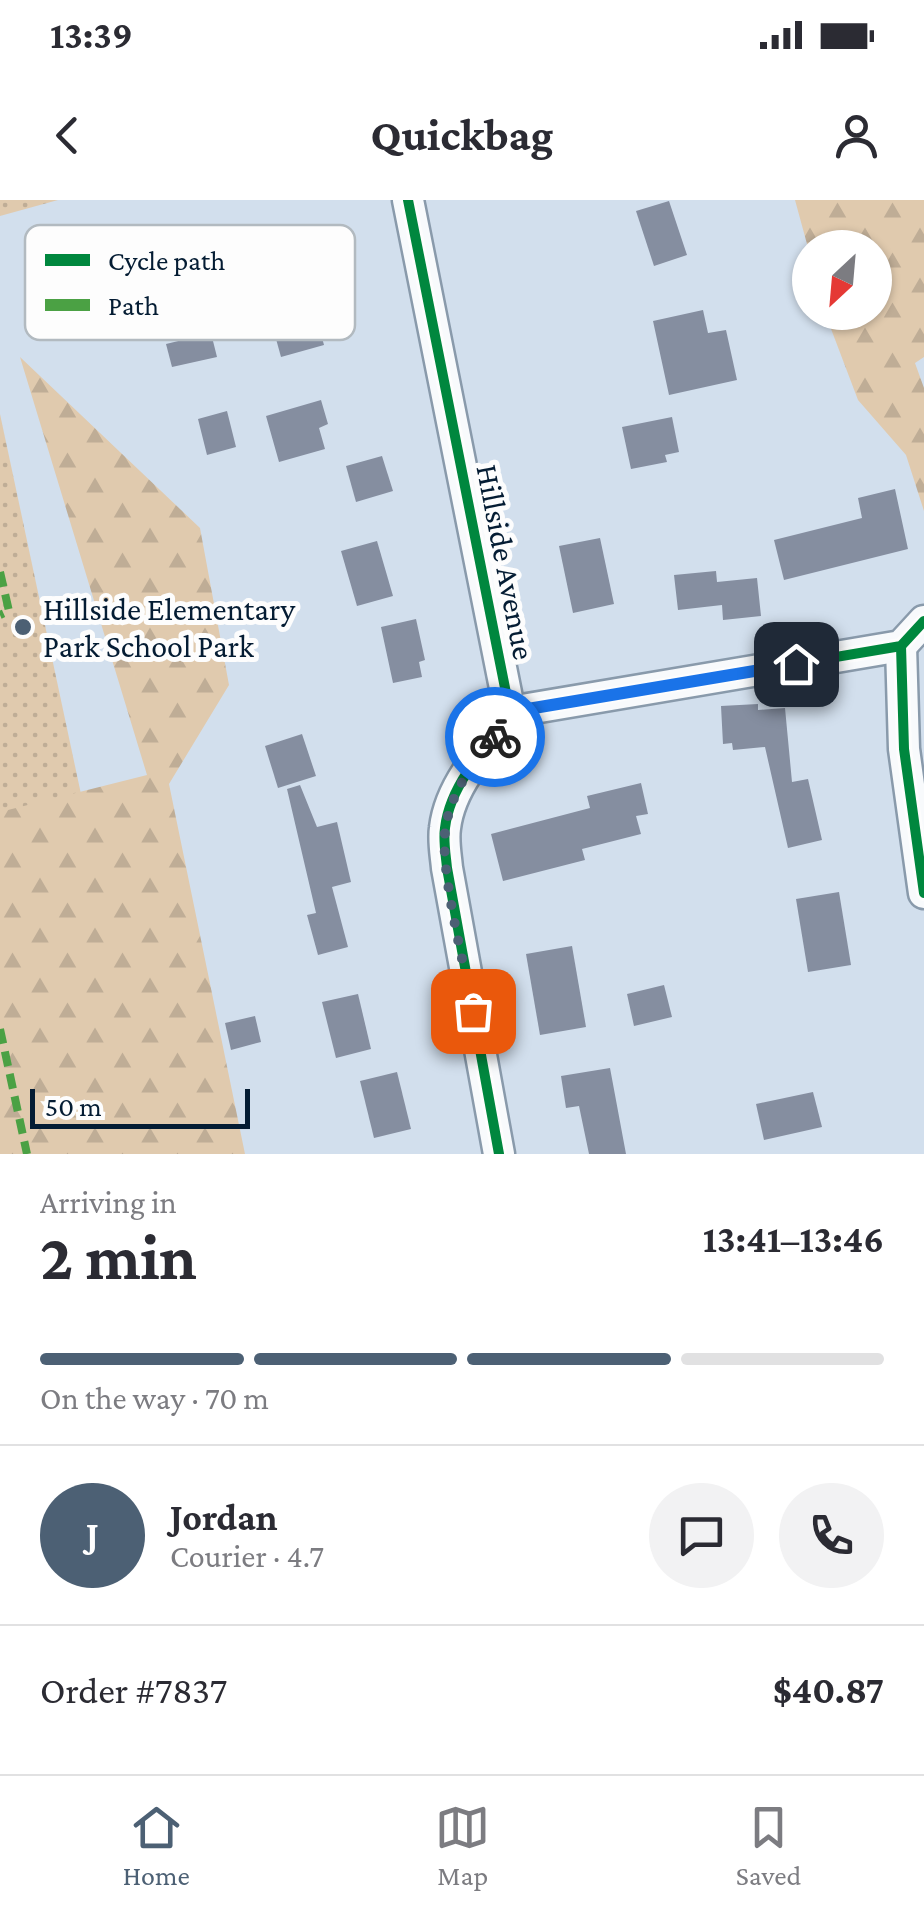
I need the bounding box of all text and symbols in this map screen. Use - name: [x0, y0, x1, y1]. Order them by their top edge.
- text: 13:39: [50, 14, 133, 56]
- icon: back: [40, 108, 95, 163]
- icon: person: [829, 108, 884, 163]
- text: Quickbag: [371, 110, 553, 160]
- legend: [25, 225, 355, 340]
- north arrow: [792, 230, 892, 330]
- map controls: [792, 230, 892, 330]
- text: Cycle path: [108, 245, 225, 276]
- text: Path: [108, 290, 159, 321]
- street label: Hillside Avenue: [469, 461, 543, 663]
- place label: Hillside Elementary Park School Park: [43, 591, 296, 664]
- marker: Hillside Elementary Park School Park: [12, 616, 34, 638]
- pin: [754, 622, 839, 707]
- icon: home: [769, 637, 824, 692]
- courier: [445, 687, 545, 787]
- icon: bike: [468, 710, 523, 765]
- pin: [431, 969, 516, 1054]
- icon: bag: [446, 984, 501, 1039]
- scale bar: [30, 1084, 250, 1128]
- text: 50 m: [45, 1091, 102, 1122]
- text: Arriving in: [40, 1184, 177, 1220]
- text: 13:41–13:46: [703, 1218, 884, 1260]
- text: 2 min: [40, 1221, 197, 1293]
- text: On the way · 70 m: [40, 1380, 269, 1416]
- button: chat: [649, 1483, 754, 1588]
- button: phone: [779, 1483, 884, 1588]
- text: Jordan: [170, 1496, 278, 1538]
- text: J: [86, 1514, 99, 1556]
- text: Courier · 4.7: [170, 1538, 324, 1574]
- text: Order #7837: [40, 1669, 227, 1711]
- text: $40.87: [773, 1669, 884, 1711]
- tab: Home: [123, 1800, 190, 1891]
- tab: Map: [435, 1800, 490, 1891]
- tab: Saved: [736, 1800, 801, 1891]

